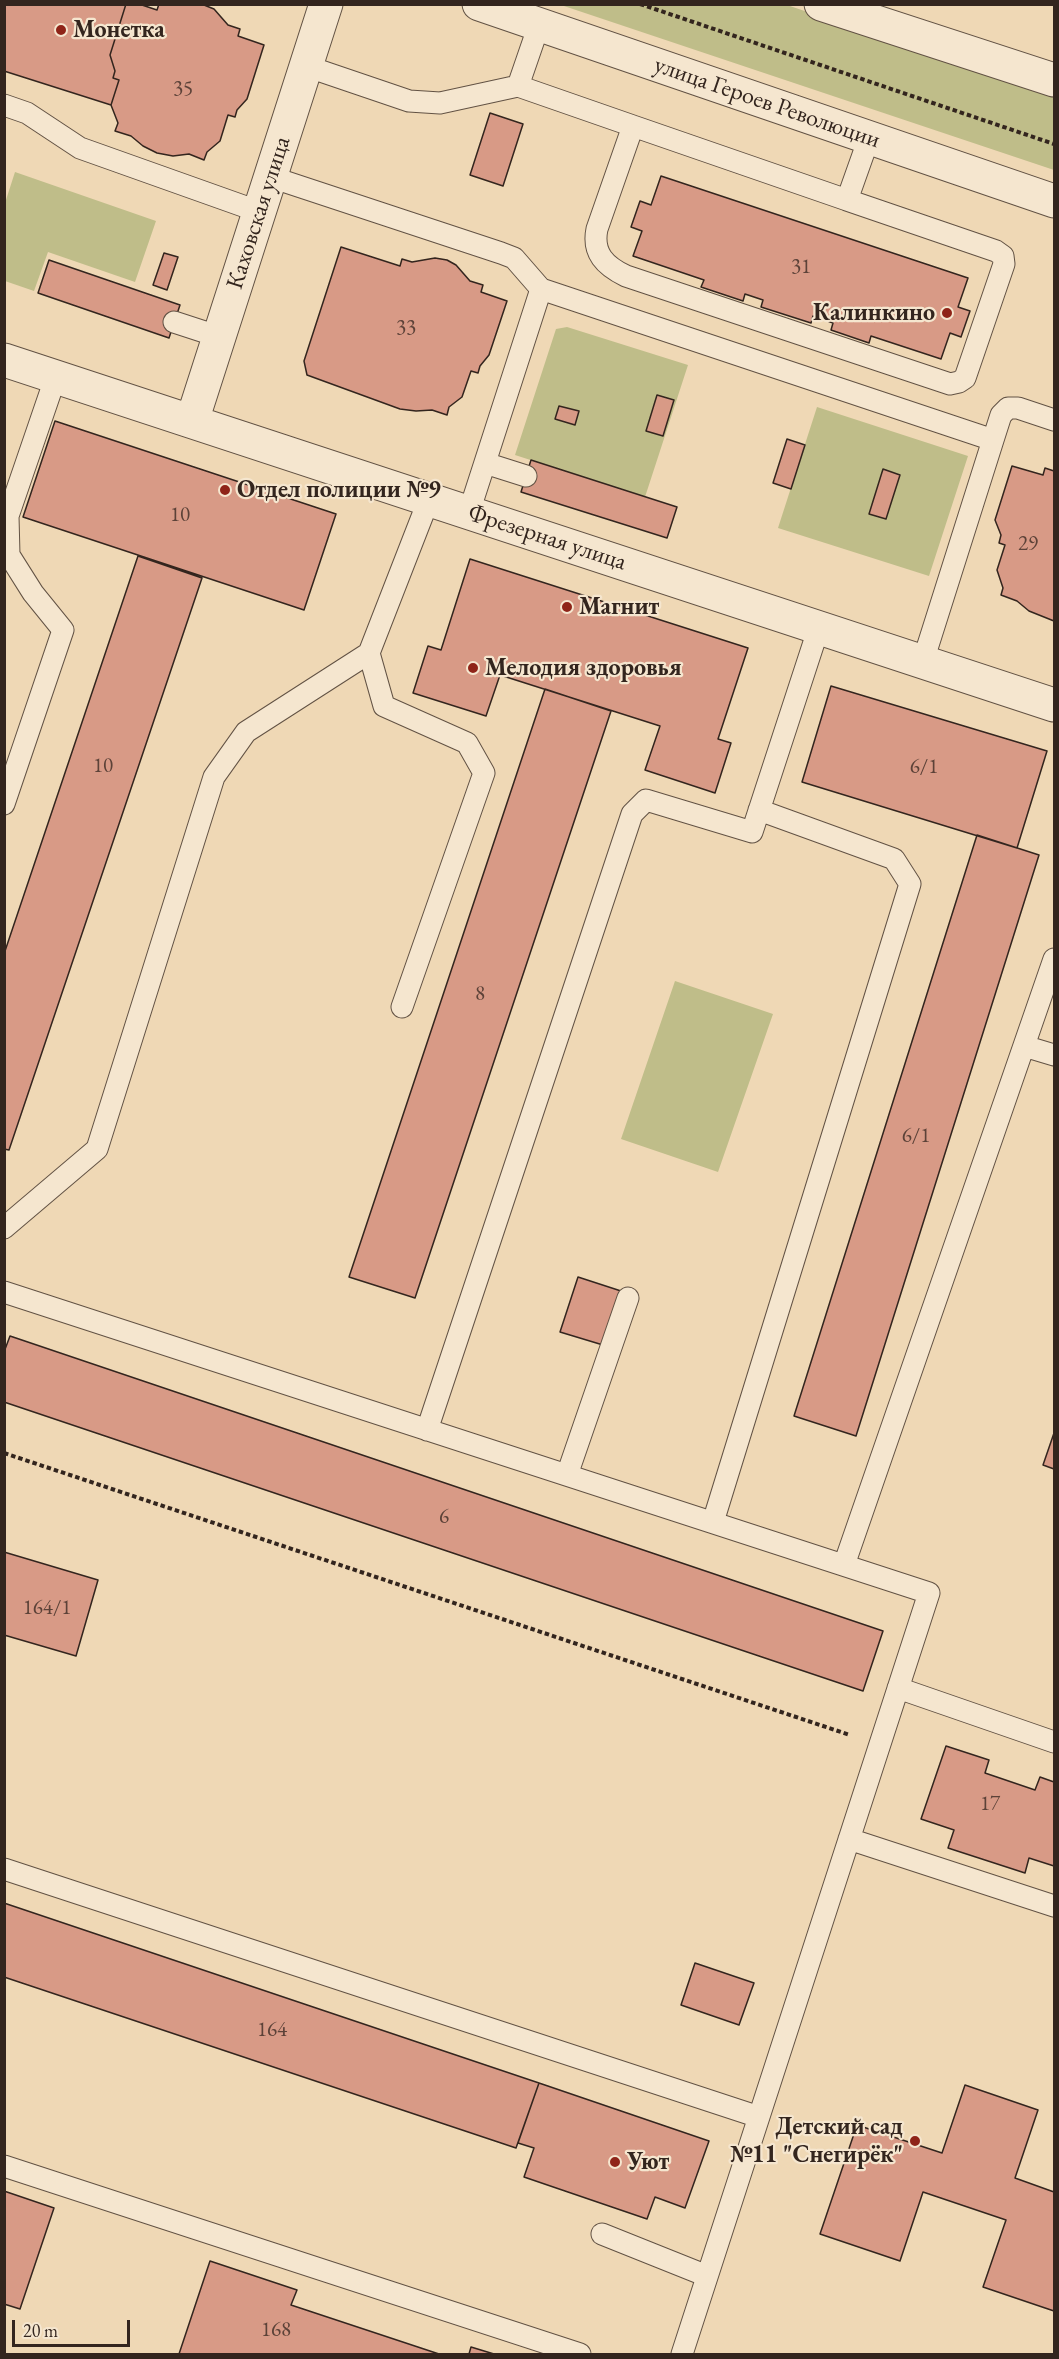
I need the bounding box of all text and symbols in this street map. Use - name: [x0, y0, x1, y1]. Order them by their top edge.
- place label: Монетка: [73, 16, 165, 44]
- marker: Монетка: [54, 23, 68, 37]
- street label: улица Героев Революции: [650, 51, 884, 155]
- house number: 35: [173, 76, 193, 102]
- street label: Каховская улица: [221, 133, 297, 293]
- house number: 31: [791, 254, 811, 280]
- place label: Калинкино: [813, 299, 935, 327]
- marker: Калинкино: [940, 306, 954, 320]
- house number: 33: [396, 315, 416, 341]
- place label: Отдел полиции №9: [237, 476, 441, 504]
- marker: Отдел полиции №9: [218, 483, 232, 497]
- street label: Фрезерная улица: [464, 499, 630, 577]
- house number: 10: [170, 502, 190, 528]
- house number: 29: [1018, 531, 1038, 557]
- place label: Магнит: [579, 593, 659, 621]
- marker: Магнит: [560, 600, 574, 614]
- place label: Мелодия здоровья: [485, 654, 682, 682]
- marker: Мелодия здоровья: [466, 661, 480, 675]
- house number: 10: [93, 753, 113, 779]
- house number: 6/1: [910, 754, 938, 780]
- house number: 8: [475, 981, 485, 1007]
- house number: 6/1: [902, 1123, 930, 1149]
- house number: 6: [439, 1504, 449, 1530]
- house number: 164/1: [23, 1595, 71, 1621]
- house number: 17: [980, 1791, 1000, 1817]
- house number: 164: [257, 2017, 287, 2043]
- place label: Детский сад №11 "Снегирёк": [730, 2113, 903, 2169]
- marker: Детский сад №11 "Снегирёк": [908, 2134, 922, 2148]
- place label: Уют: [627, 2148, 669, 2176]
- marker: Уют: [608, 2155, 622, 2169]
- scale bar: [15, 2308, 134, 2346]
- house number: 168: [261, 2317, 291, 2343]
- text: 20 m: [23, 2319, 58, 2342]

